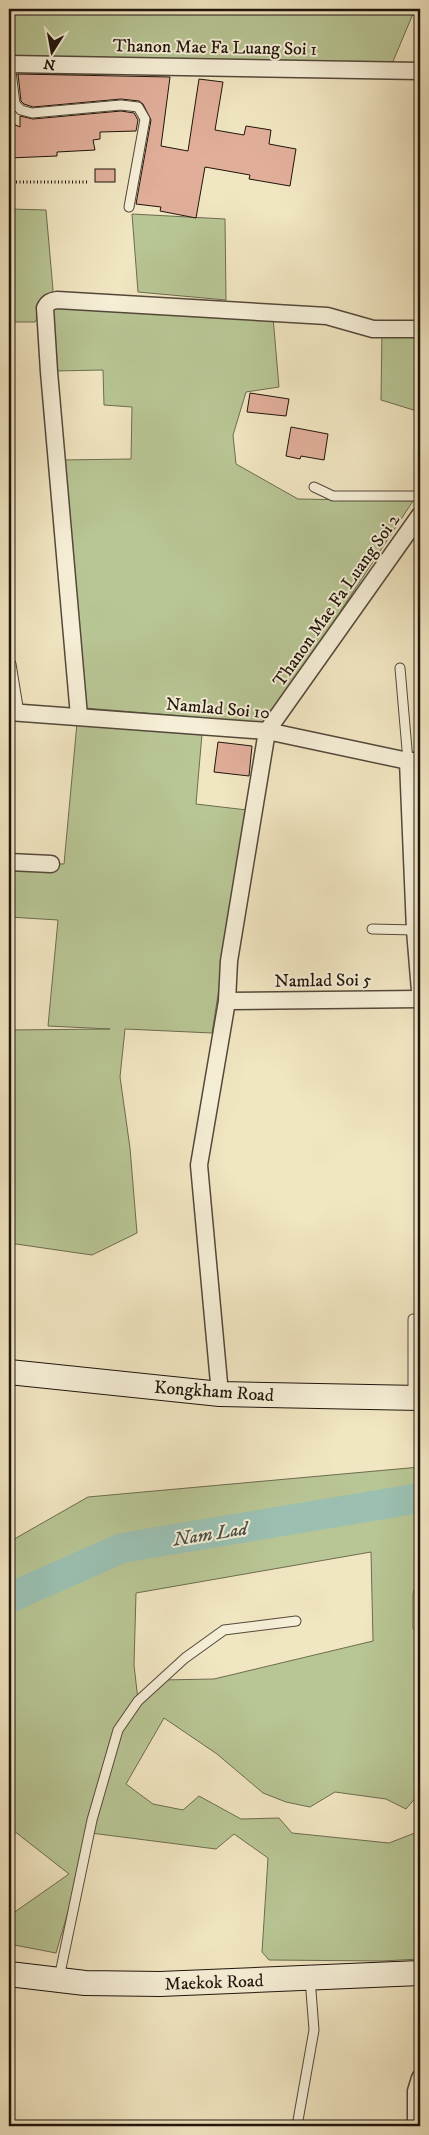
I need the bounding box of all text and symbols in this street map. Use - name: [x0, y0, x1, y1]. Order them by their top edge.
- north arrow: [28, 28, 78, 78]
- street label: Thanon Mae Fa Luang Soi 1: [113, 35, 317, 61]
- text: N: [42, 54, 57, 74]
- street label: Thanon Mae Fa Luang Soi 2: [269, 510, 405, 691]
- street label: Namlad Soi 10: [165, 693, 271, 725]
- street label: Namlad Soi 5: [274, 969, 372, 993]
- street label: Kongkham Road: [153, 1377, 275, 1407]
- water label: Nam Lad: [171, 1517, 252, 1552]
- street label: Maekok Road: [164, 1970, 264, 1996]

